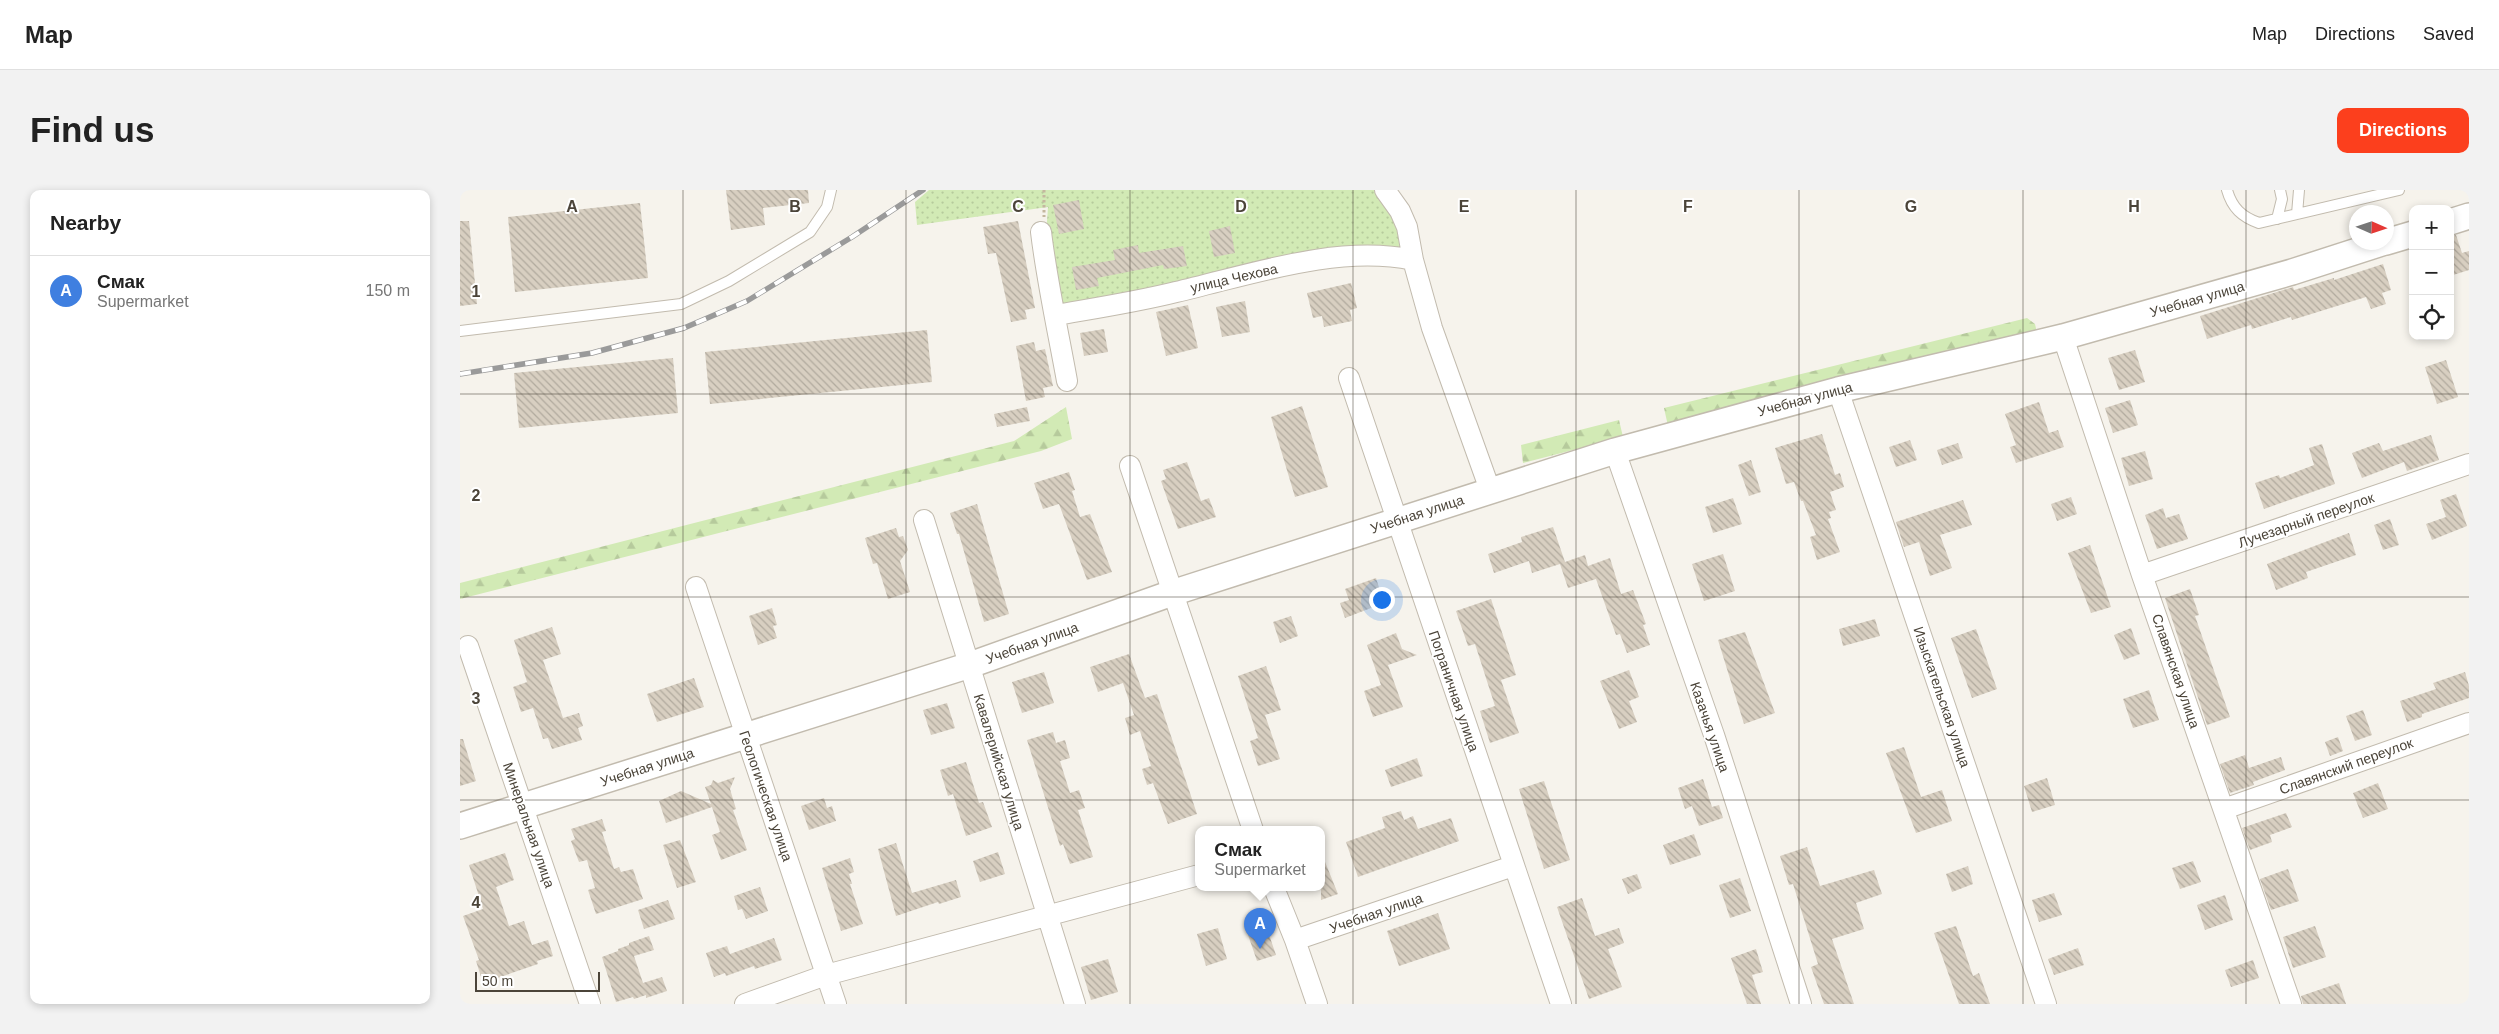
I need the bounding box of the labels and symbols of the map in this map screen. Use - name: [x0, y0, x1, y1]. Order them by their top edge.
- text: A: [566, 198, 578, 215]
- text: B: [789, 198, 801, 215]
- text: C: [1012, 198, 1024, 215]
- text: D: [1235, 198, 1247, 215]
- text: E: [1459, 198, 1470, 215]
- text: F: [1683, 198, 1693, 215]
- text: G: [1905, 198, 1917, 215]
- text: H: [2128, 198, 2140, 215]
- north arrow: [2349, 205, 2394, 250]
- street label: улица Чехова: [1189, 260, 1279, 296]
- street label: Учебная улица: [2148, 278, 2246, 320]
- text: 1: [472, 283, 481, 300]
- street label: Учебная улица: [1756, 379, 1854, 419]
- text: 2: [472, 487, 481, 504]
- street label: Лучезарный переулок: [2236, 489, 2377, 551]
- street label: Учебная улица: [1368, 491, 1466, 537]
- your location: [1369, 587, 1395, 613]
- street label: Славянская улица: [2149, 612, 2203, 730]
- street label: Учебная улица: [984, 619, 1081, 667]
- street label: Изыскательская улица: [1910, 625, 1974, 770]
- street label: Пограничная улица: [1426, 628, 1482, 754]
- street label: Казачья улица: [1687, 680, 1733, 774]
- text: 3: [472, 690, 481, 707]
- street label: Кавалерийская улица: [971, 692, 1027, 832]
- street label: Геологическая улица: [736, 729, 796, 864]
- street label: Славянский переулок: [2277, 734, 2416, 798]
- street label: Учебная улица: [598, 744, 696, 790]
- street label: Минеральная улица: [500, 760, 558, 890]
- street label: Учебная улица: [1327, 890, 1425, 936]
- text: 4: [472, 894, 481, 911]
- pin: A: [1244, 908, 1276, 949]
- scale bar: [475, 969, 600, 992]

